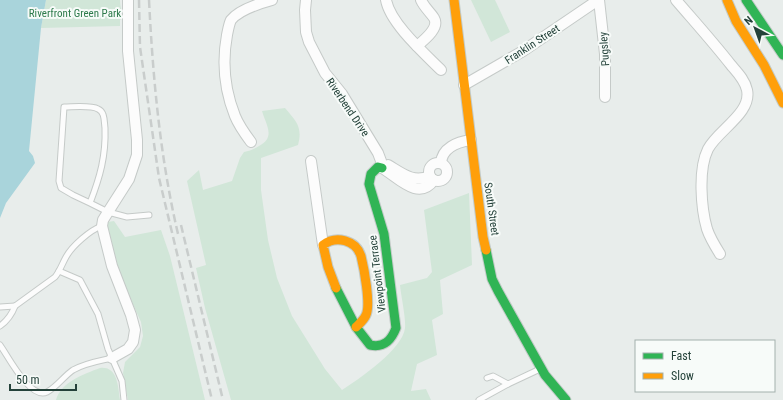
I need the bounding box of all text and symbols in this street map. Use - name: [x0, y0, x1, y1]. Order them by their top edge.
- park label: Riverfront Green Park: [29, 7, 121, 20]
- north arrow: [735, 8, 775, 48]
- text: N: [742, 14, 756, 28]
- street label: Franklin Street: [503, 22, 562, 67]
- street label: Pugsley: [597, 31, 612, 66]
- street label: Riverbend Drive: [323, 76, 372, 139]
- street label: South Street: [481, 182, 502, 236]
- street label: Viewpoint Terrace: [366, 235, 389, 313]
- legend: [635, 340, 775, 392]
- text: Fast: [671, 349, 692, 363]
- scale bar: [10, 366, 76, 392]
- text: Slow: [671, 369, 694, 383]
- text: 50 m: [16, 373, 40, 387]

